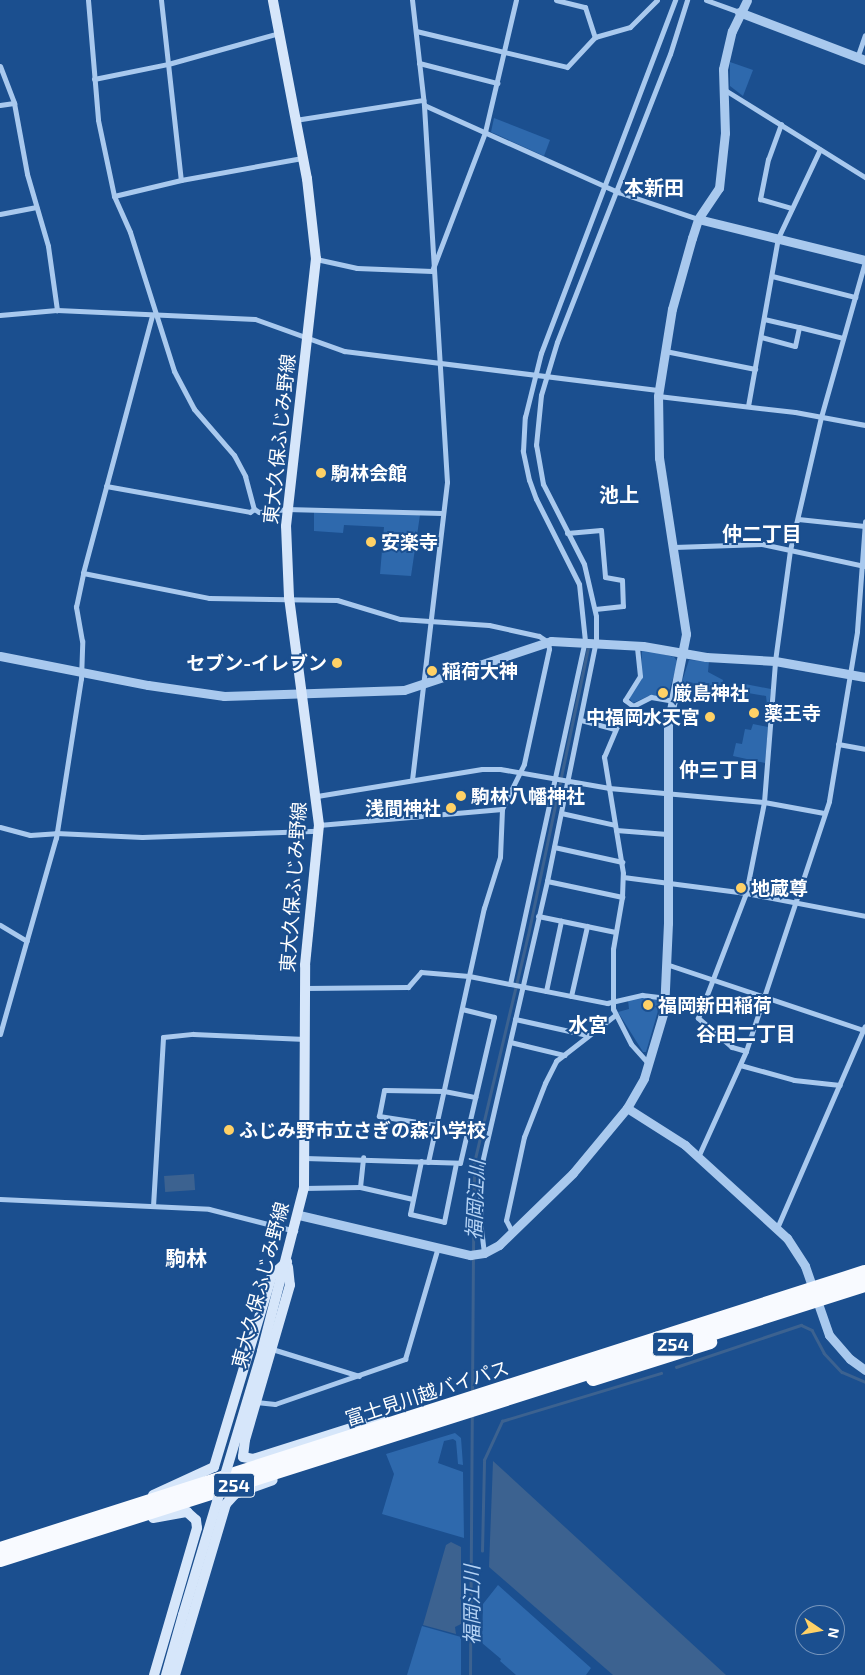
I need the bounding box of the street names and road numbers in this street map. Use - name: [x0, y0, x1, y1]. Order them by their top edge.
- street label: 東大久保ふじみ野線: [259, 353, 299, 525]
- street label: 東大久保ふじみ野線: [276, 801, 310, 973]
- street label: 東大久保ふじみ野線: [227, 1199, 293, 1371]
- road number: 254: [652, 1328, 694, 1360]
- street label: 富士見川越バイパス: [342, 1356, 512, 1430]
- road number: 254: [213, 1470, 255, 1500]

